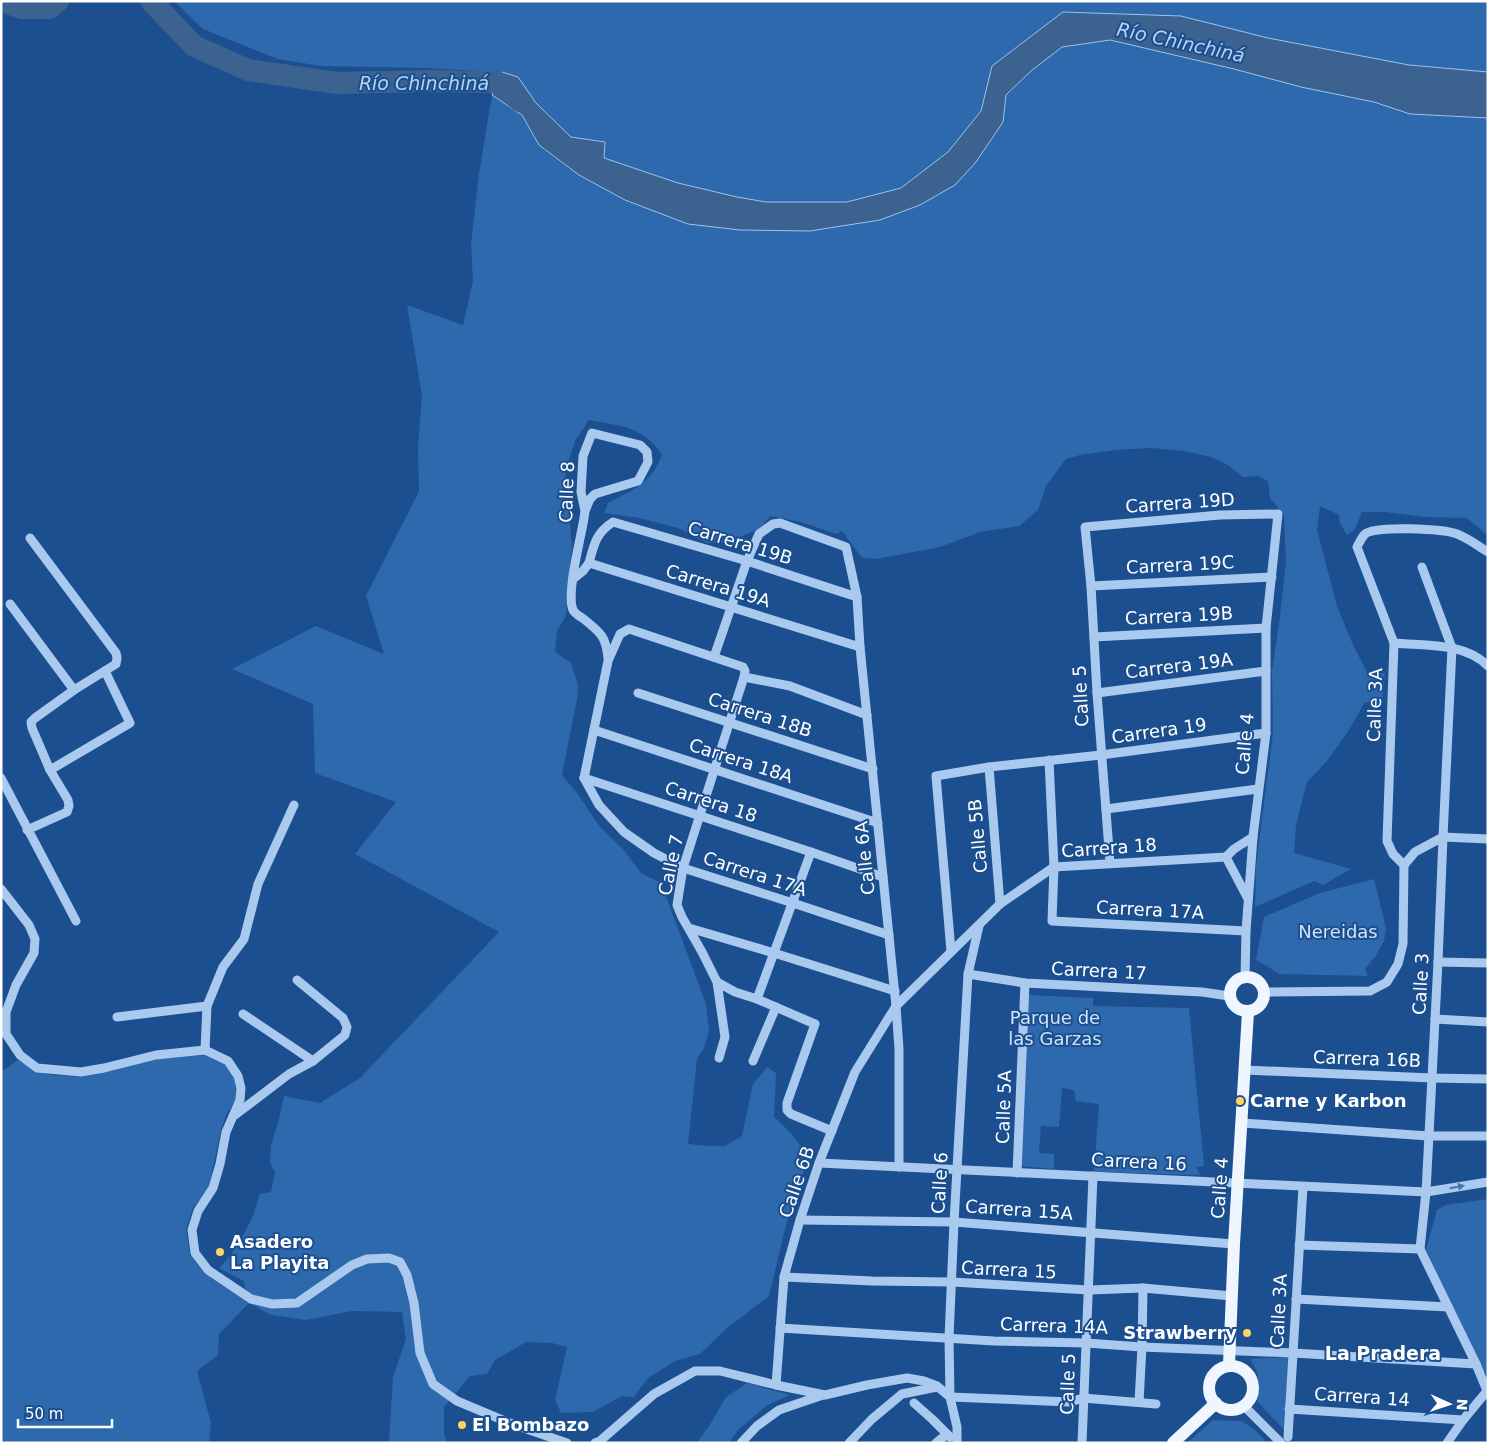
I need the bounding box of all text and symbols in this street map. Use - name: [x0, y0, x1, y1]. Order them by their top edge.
- water label: Río Chinchiná: [1115, 18, 1247, 66]
- water label: Río Chinchiná: [359, 72, 489, 94]
- street label: Calle 8: [555, 461, 578, 523]
- street label: Carrera 19D: [1125, 488, 1235, 517]
- street label: Carrera 19B: [685, 517, 795, 568]
- street label: Carrera 19C: [1125, 551, 1235, 578]
- street label: Carrera 19A: [663, 560, 774, 612]
- street label: Carrera 19B: [1124, 602, 1234, 629]
- street label: Carrera 19A: [1124, 648, 1235, 683]
- street label: Calle 5: [1068, 665, 1093, 727]
- street label: Calle 3A: [1363, 667, 1386, 742]
- street label: Carrera 18B: [705, 688, 815, 741]
- street label: Calle 4: [1231, 712, 1258, 776]
- street label: Carrera 19: [1110, 713, 1208, 748]
- street label: Carrera 18A: [686, 734, 796, 787]
- street label: Carrera 18: [662, 777, 760, 826]
- street label: Calle 5B: [964, 798, 991, 874]
- street label: Calle 6A: [850, 819, 879, 896]
- street label: Calle 7: [654, 832, 687, 897]
- street label: Carrera 18: [1060, 834, 1157, 861]
- street label: Carrera 17A: [700, 847, 810, 900]
- street label: Carrera 17A: [1095, 896, 1205, 923]
- park label: Nereidas: [1298, 921, 1378, 942]
- street label: Calle 3: [1408, 953, 1433, 1015]
- street label: Carrera 17: [1051, 958, 1147, 983]
- park label: Parque de las Garzas: [1008, 1007, 1102, 1049]
- street label: Carrera 16B: [1313, 1046, 1421, 1071]
- street label: Calle 5A: [992, 1069, 1015, 1144]
- place label: Carne y Karbon: [1250, 1090, 1407, 1111]
- marker: Carne y Karbon: [1234, 1095, 1246, 1107]
- street label: Calle 6B: [775, 1143, 819, 1220]
- street label: Carrera 16: [1091, 1149, 1187, 1174]
- street label: Calle 6: [927, 1152, 952, 1214]
- street label: Calle 4: [1207, 1156, 1232, 1220]
- one-way arrow: [1449, 1183, 1465, 1191]
- street label: Carrera 15A: [964, 1195, 1074, 1224]
- place label: Asadero La Playita: [230, 1231, 330, 1273]
- marker: Asadero La Playita: [214, 1246, 226, 1258]
- street label: Carrera 15: [961, 1257, 1057, 1282]
- street label: Calle 3A: [1266, 1273, 1291, 1349]
- street label: Carrera 14A: [1000, 1313, 1109, 1338]
- place label: Strawberry: [1123, 1322, 1237, 1343]
- marker: Strawberry: [1241, 1327, 1253, 1339]
- district label: La Pradera: [1325, 1342, 1441, 1364]
- street label: Calle 5: [1056, 1353, 1079, 1415]
- north arrow: [1424, 1379, 1474, 1429]
- street label: Carrera 14: [1314, 1383, 1411, 1410]
- scale bar: [18, 1396, 111, 1428]
- text: N: [1454, 1398, 1470, 1411]
- text: 50 m: [25, 1405, 63, 1423]
- place label: El Bombazo: [472, 1414, 589, 1435]
- marker: El Bombazo: [456, 1419, 468, 1431]

